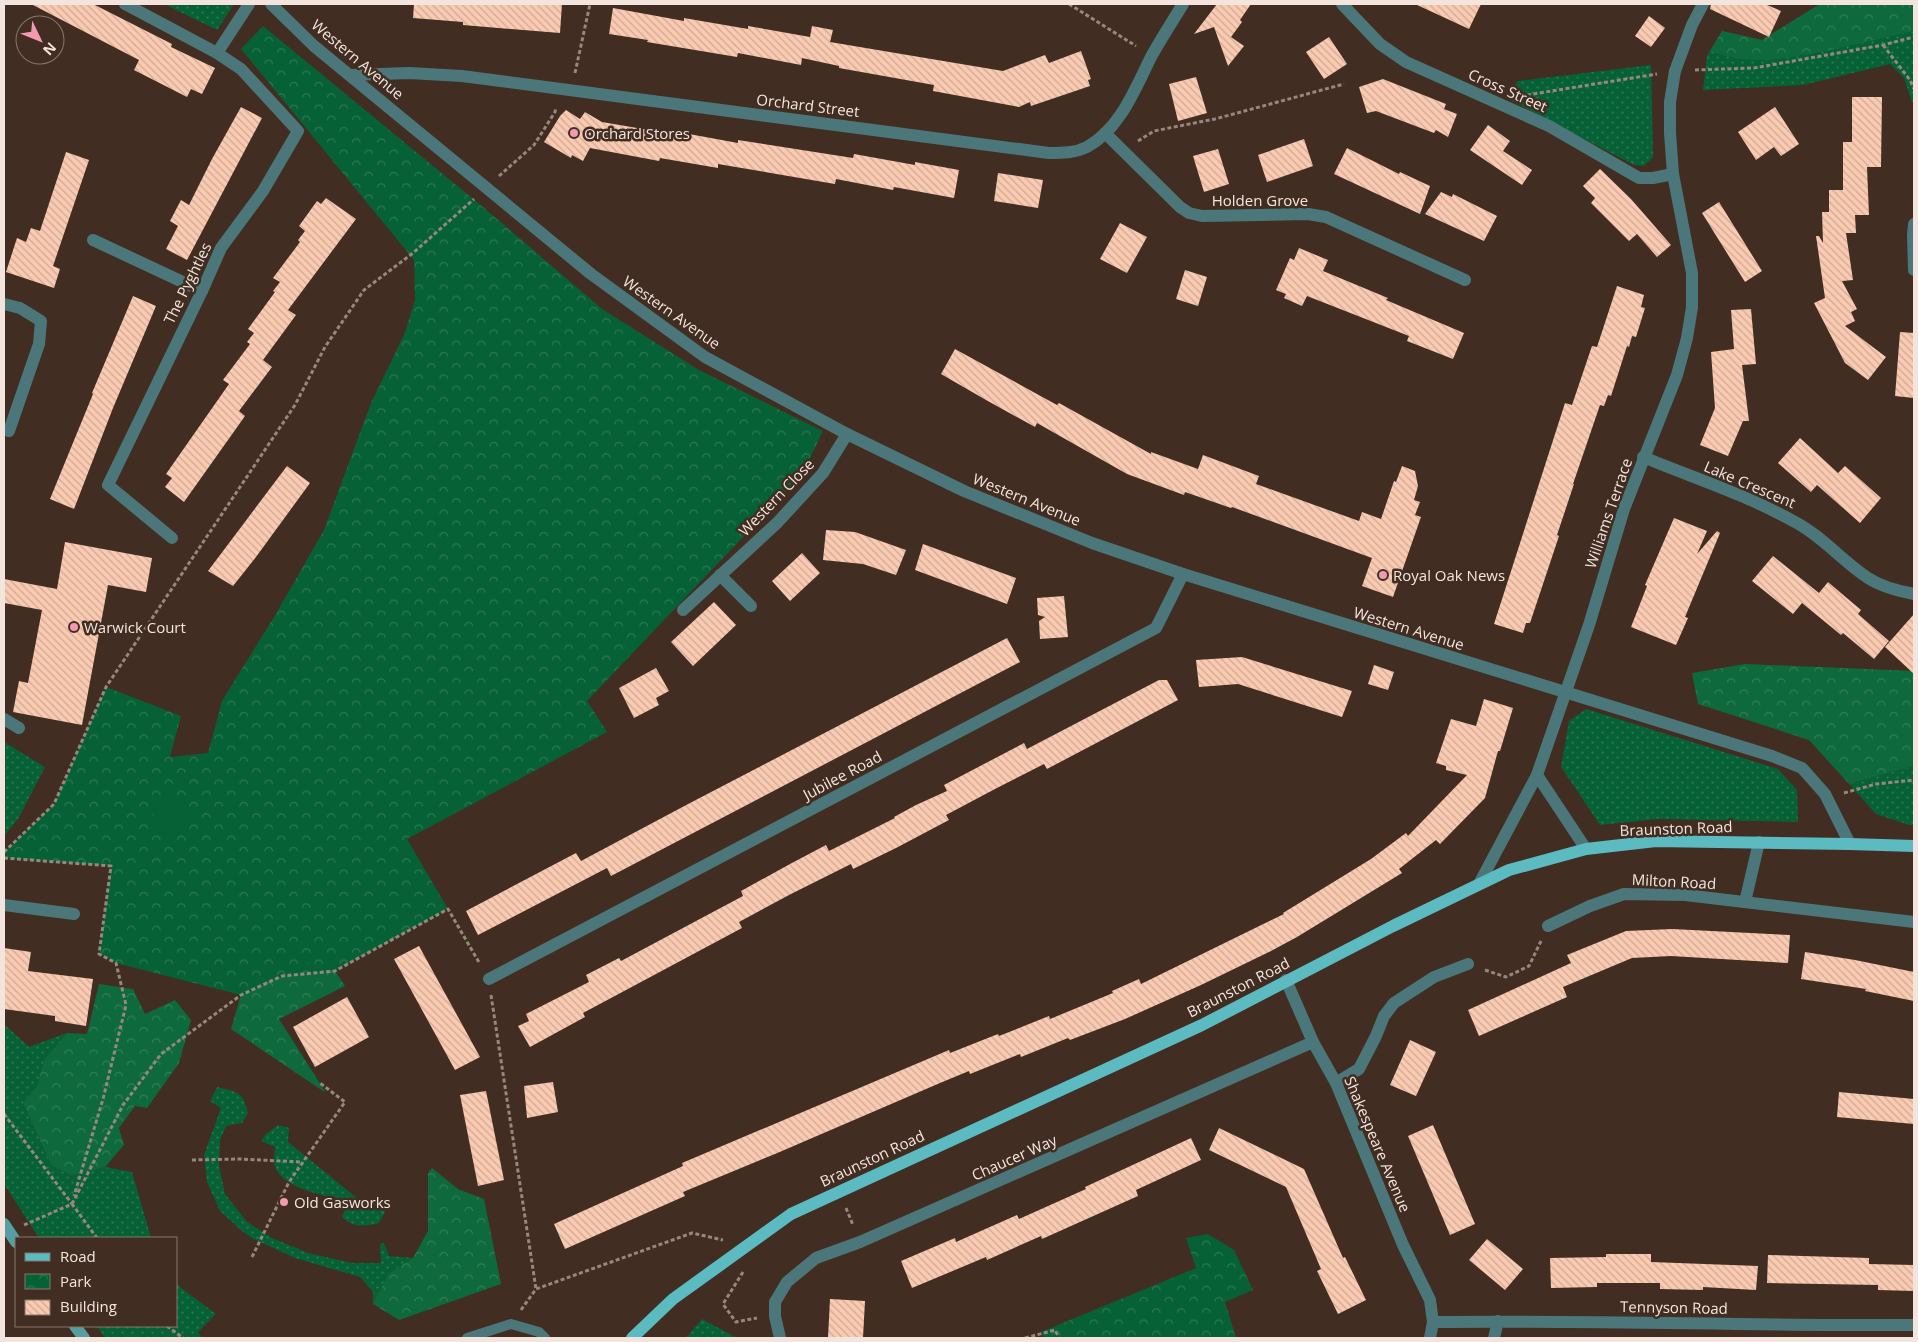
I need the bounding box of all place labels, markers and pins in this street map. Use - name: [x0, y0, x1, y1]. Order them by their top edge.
- place label: Orchard Stores: [584, 123, 690, 143]
- marker: Orchard Stores: [568, 127, 580, 139]
- place label: Royal Oak News: [1393, 565, 1505, 585]
- marker: Royal Oak News: [1377, 569, 1389, 581]
- place label: Warwick Court: [84, 617, 186, 637]
- marker: Warwick Court: [68, 621, 80, 633]
- place label: Old Gasworks: [294, 1192, 391, 1212]
- marker: Old Gasworks: [278, 1196, 290, 1208]

